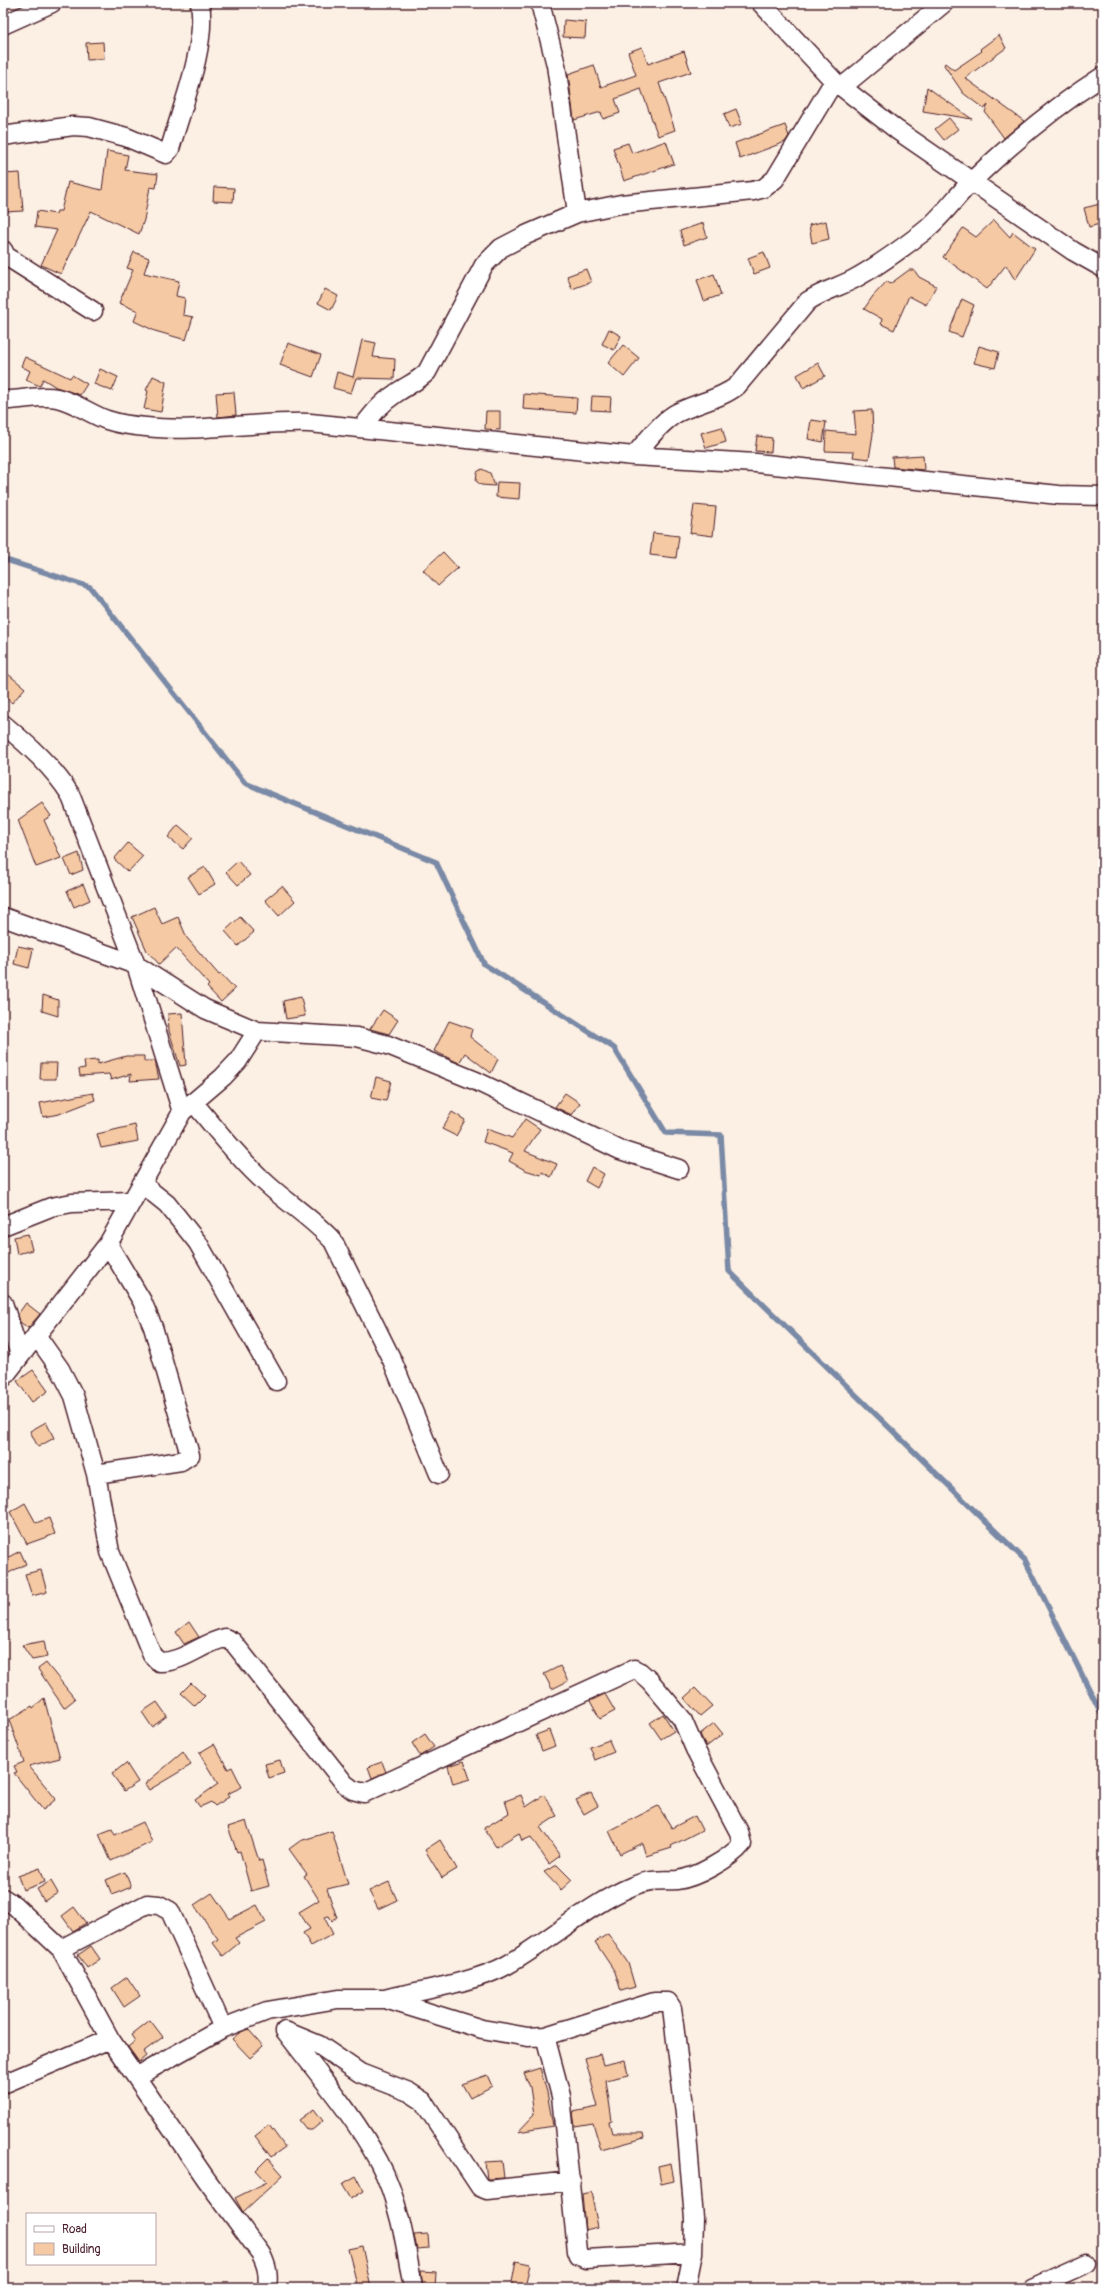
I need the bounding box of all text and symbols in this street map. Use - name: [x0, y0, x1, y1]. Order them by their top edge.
- legend: [26, 2213, 156, 2265]
- text: Road: [62, 2222, 87, 2237]
- text: Building: [62, 2242, 101, 2257]

